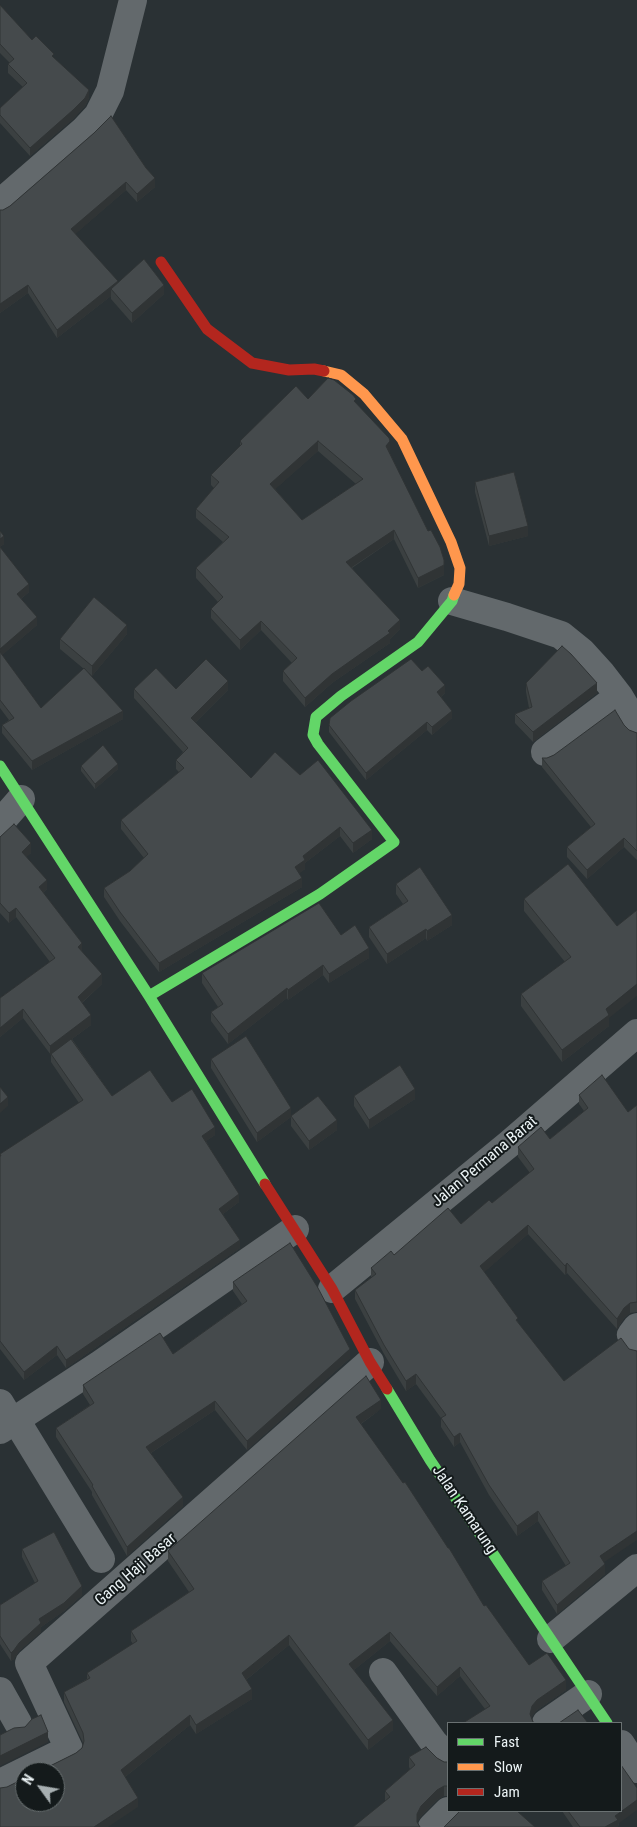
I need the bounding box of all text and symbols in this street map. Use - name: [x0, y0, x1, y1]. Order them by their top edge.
- street label: Jalan Permana Barat: [428, 1112, 542, 1212]
- street label: Jalan Kamarung: [427, 1462, 501, 1558]
- street label: Gang Haji Basar: [92, 1530, 180, 1610]
- legend: [447, 1722, 622, 1812]
- text: Fast: [494, 1733, 519, 1751]
- text: Slow: [494, 1758, 523, 1776]
- north arrow: [15, 1762, 65, 1812]
- text: N: [19, 1772, 37, 1787]
- text: Jam: [494, 1783, 520, 1801]

